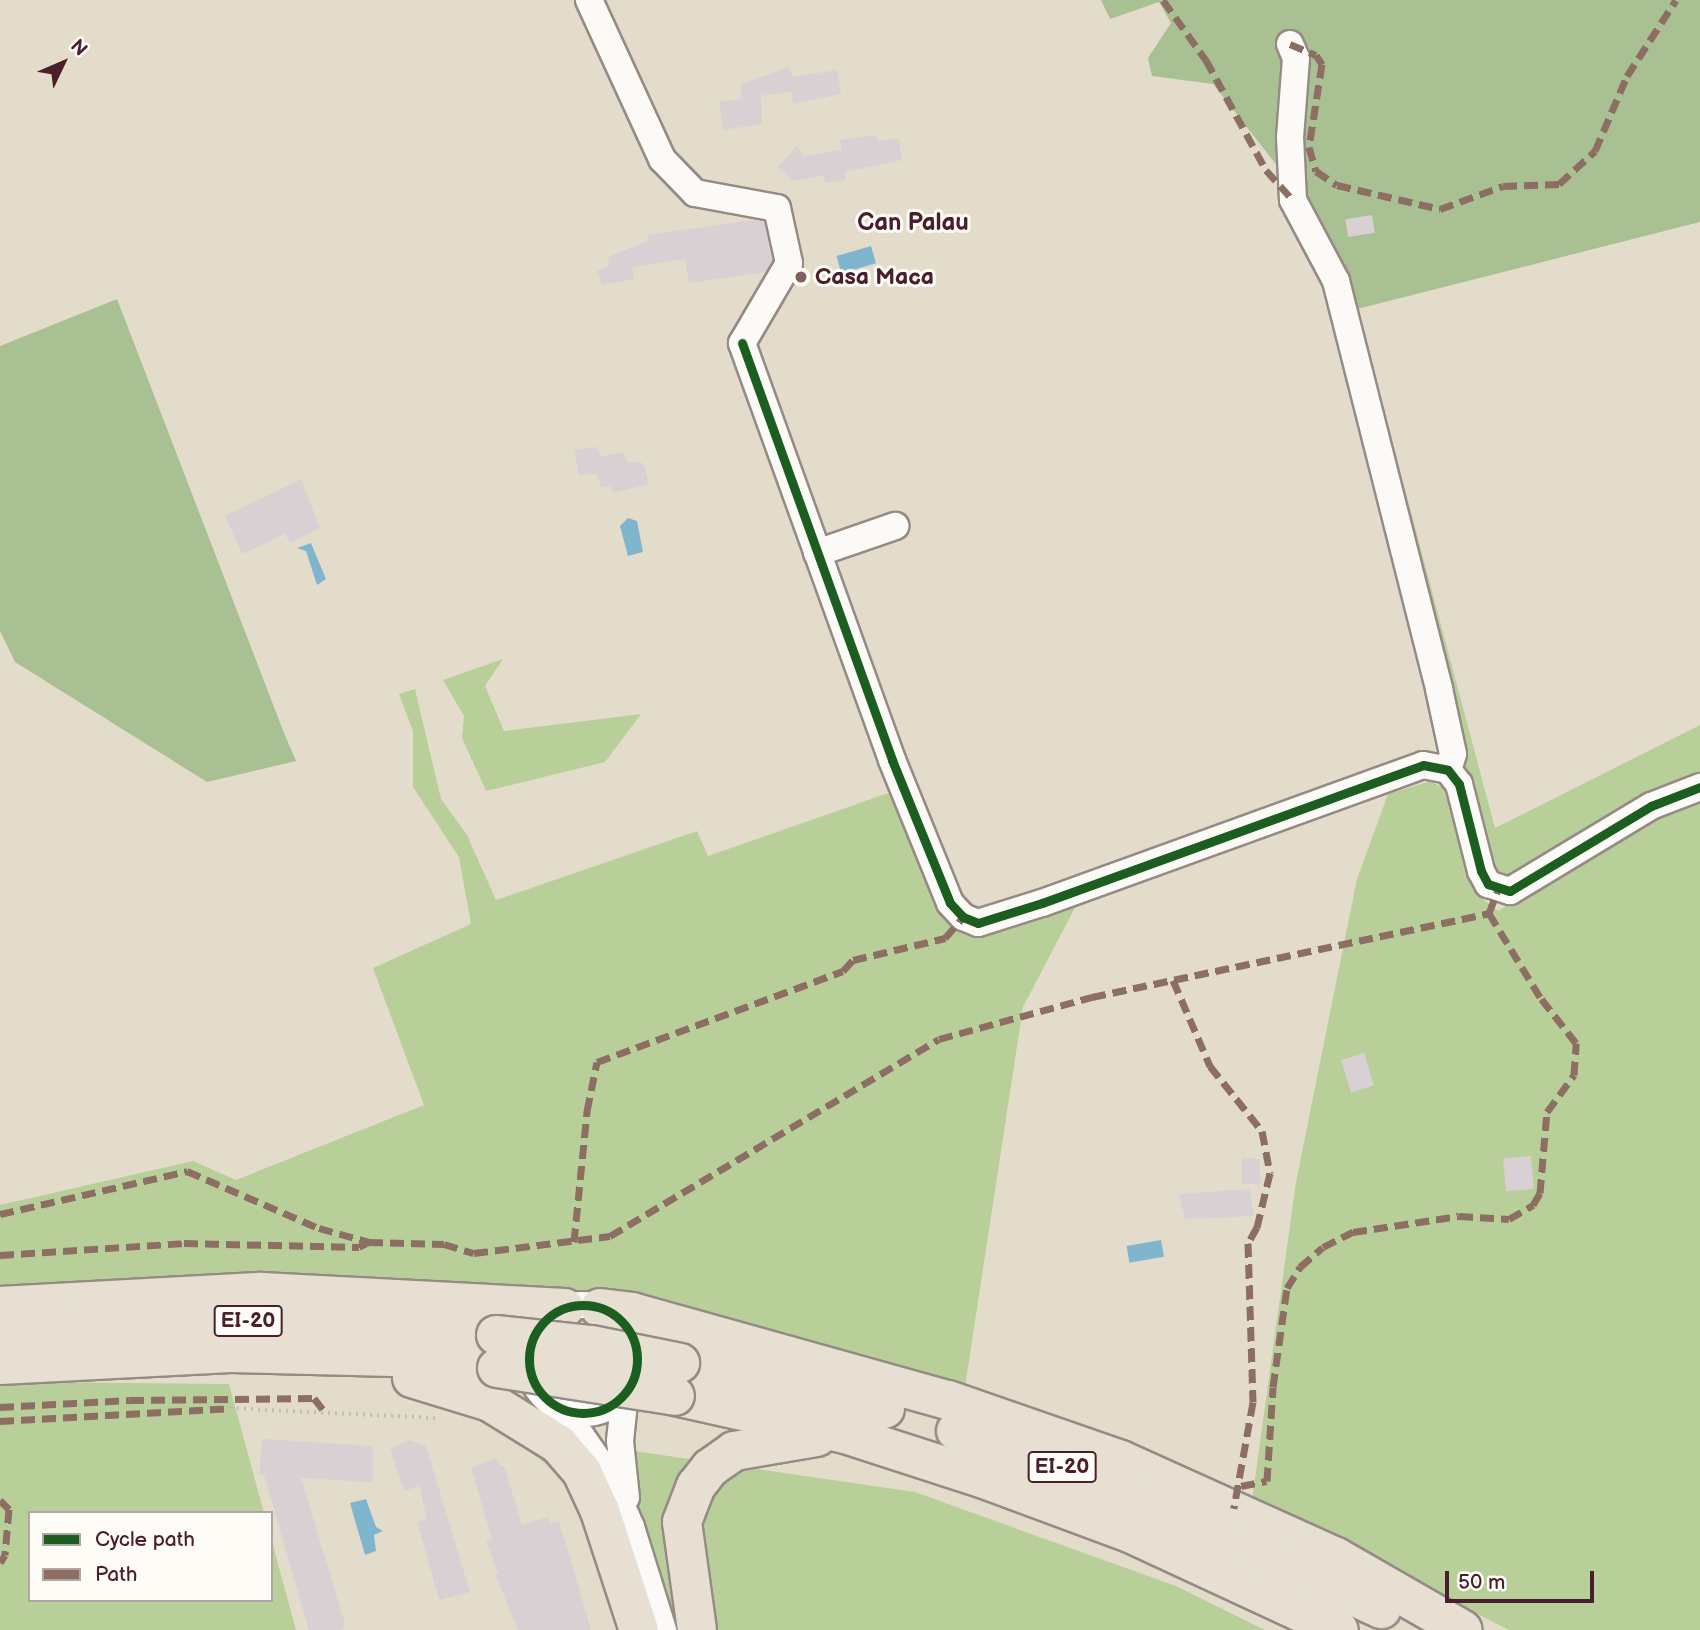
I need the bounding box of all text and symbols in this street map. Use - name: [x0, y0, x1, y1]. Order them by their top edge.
- north arrow: [28, 28, 98, 98]
- text: N: [65, 35, 92, 61]
- district label: Can Palau: [857, 209, 969, 237]
- place label: Casa Maca: [815, 263, 934, 291]
- marker: Casa Maca: [793, 269, 809, 285]
- road number: EI-20: [213, 1304, 283, 1338]
- road number: EI-20: [1027, 1450, 1097, 1484]
- legend: [28, 1511, 273, 1602]
- text: Cycle path: [95, 1527, 195, 1552]
- scale bar: [1448, 1556, 1597, 1600]
- text: Path: [95, 1562, 137, 1587]
- text: 50 m: [1458, 1570, 1505, 1595]

